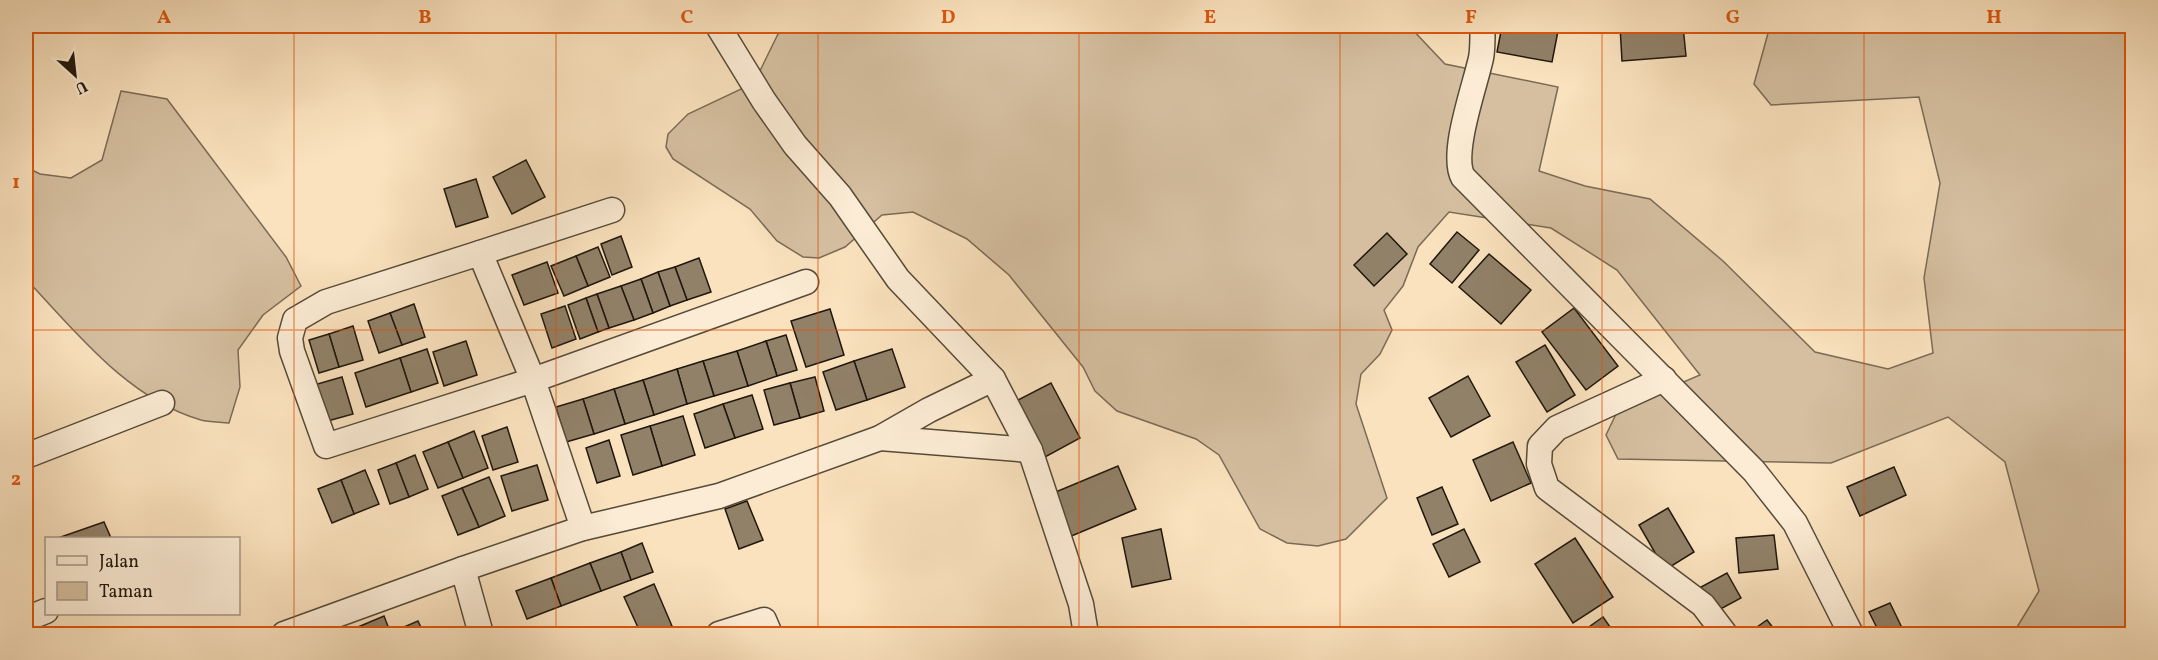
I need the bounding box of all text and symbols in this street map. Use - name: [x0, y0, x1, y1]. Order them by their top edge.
- text: A: [157, 4, 171, 32]
- text: B: [418, 4, 432, 32]
- text: C: [681, 4, 694, 32]
- text: D: [941, 4, 955, 32]
- text: E: [1204, 4, 1216, 32]
- text: F: [1465, 4, 1477, 32]
- text: G: [1726, 4, 1740, 32]
- text: H: [1986, 4, 2002, 32]
- north arrow: [45, 45, 105, 105]
- text: U: [71, 74, 91, 99]
- text: 1: [12, 169, 20, 197]
- text: 2: [11, 466, 21, 494]
- legend: [45, 537, 240, 615]
- text: Jalan: [99, 550, 139, 575]
- text: Taman: [99, 580, 153, 605]

